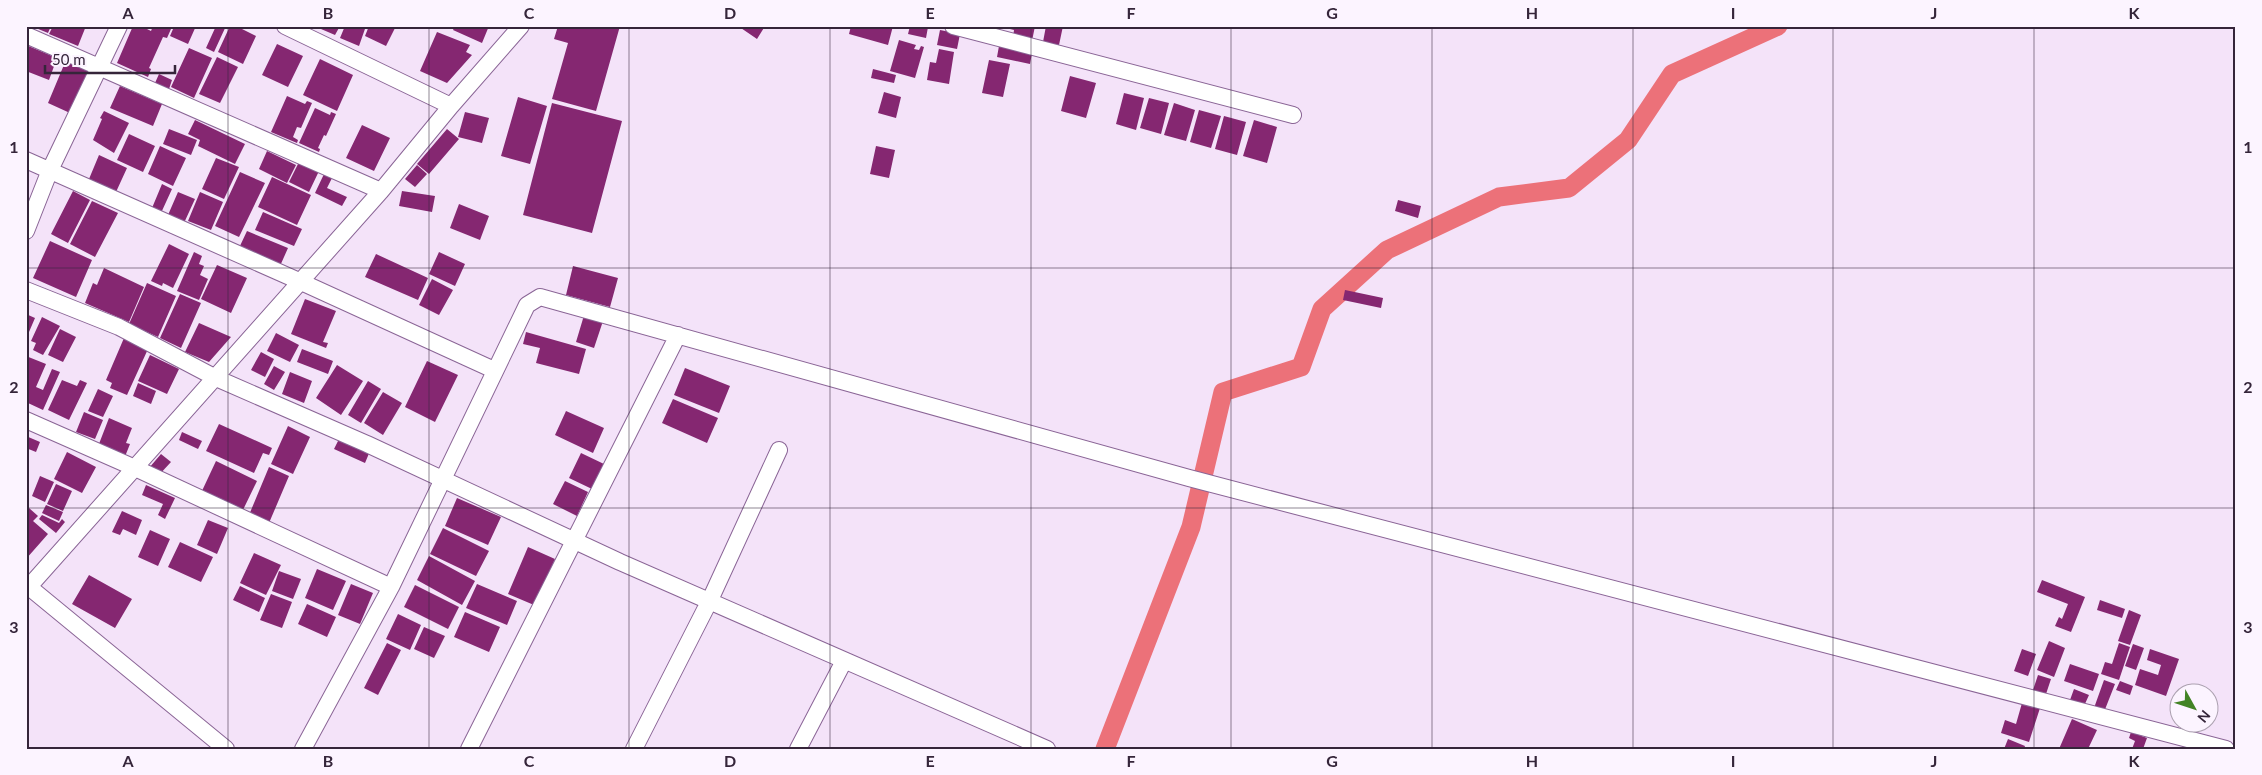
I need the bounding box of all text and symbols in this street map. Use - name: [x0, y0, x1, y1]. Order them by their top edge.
- text: A: [121, 3, 134, 22]
- text: B: [323, 3, 333, 22]
- text: C: [524, 3, 535, 22]
- text: D: [724, 3, 736, 22]
- text: E: [925, 3, 935, 22]
- text: F: [1126, 3, 1136, 22]
- text: G: [1326, 3, 1338, 22]
- text: H: [1526, 3, 1538, 22]
- text: I: [1731, 3, 1735, 22]
- text: J: [1931, 3, 1937, 22]
- text: K: [2129, 3, 2141, 22]
- scale bar: [45, 42, 175, 74]
- text: 50 m: [52, 50, 86, 68]
- text: 1: [9, 137, 19, 156]
- text: 1: [2243, 137, 2253, 156]
- text: 2: [9, 377, 19, 396]
- text: 2: [2243, 377, 2253, 396]
- text: 3: [9, 617, 19, 636]
- text: 3: [2243, 617, 2253, 636]
- north arrow: [2170, 682, 2220, 732]
- text: N: [2194, 707, 2214, 726]
- text: A: [121, 751, 134, 770]
- text: B: [323, 751, 333, 770]
- text: C: [524, 751, 535, 770]
- text: D: [724, 751, 736, 770]
- text: E: [925, 751, 935, 770]
- text: F: [1126, 751, 1136, 770]
- text: G: [1326, 751, 1338, 770]
- text: H: [1526, 751, 1538, 770]
- text: I: [1731, 751, 1735, 770]
- text: J: [1931, 751, 1937, 770]
- text: K: [2129, 751, 2141, 770]

